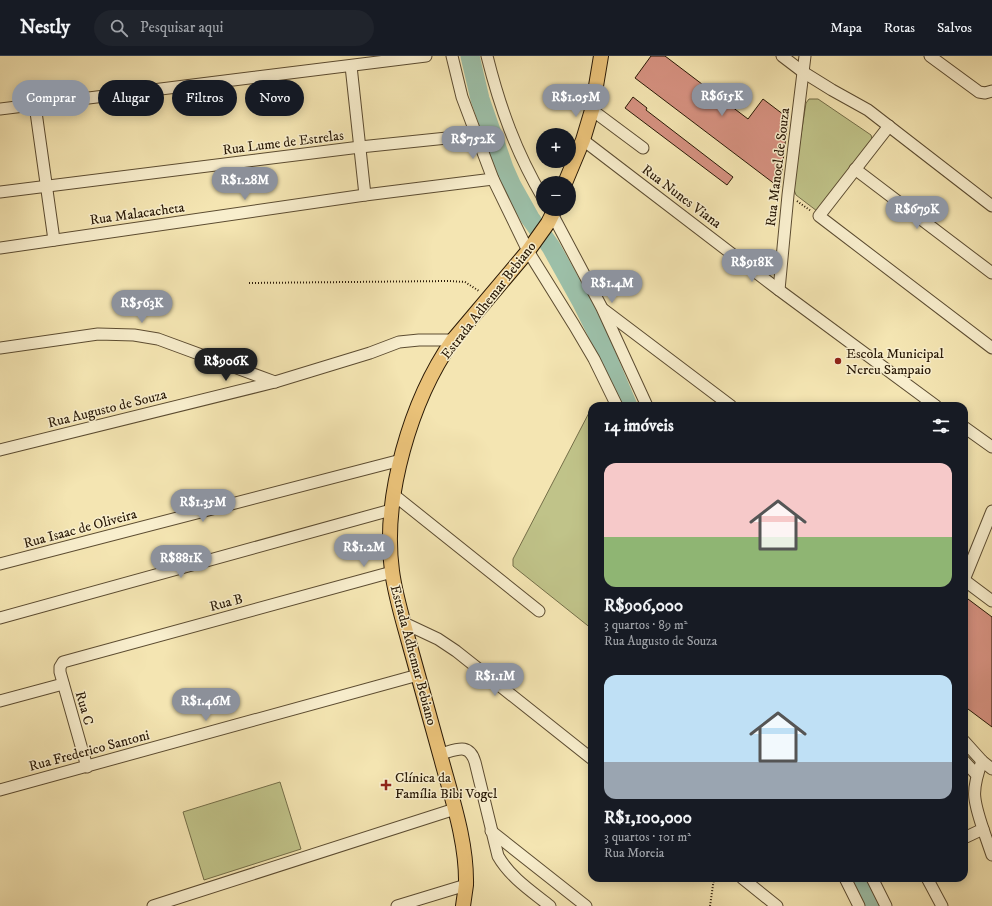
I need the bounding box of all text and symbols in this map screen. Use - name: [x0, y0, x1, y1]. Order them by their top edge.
- search box: [94, 10, 374, 46]
- text: Nestly: [20, 16, 70, 39]
- icon: search: [108, 17, 130, 39]
- text: Pesquisar aqui: [140, 18, 223, 37]
- text: Mapa: [830, 19, 862, 37]
- text: Rotas: [884, 19, 915, 37]
- text: Salvos: [937, 19, 972, 37]
- chip: Comprar: [12, 80, 90, 116]
- chip: Alugar: [98, 80, 164, 116]
- chip: Filtros: [172, 80, 237, 116]
- chip: Novo: [245, 80, 304, 116]
- pin: R$615K: [689, 83, 755, 117]
- pin: R$1.05M: [539, 84, 613, 118]
- text: R$615K: [701, 88, 743, 104]
- text: R$1.05M: [552, 89, 600, 105]
- street label: Rua Manoel de Souza: [762, 107, 794, 228]
- pin: R$752K: [440, 126, 506, 160]
- street label: Rua Lume de Estrelas: [222, 127, 345, 159]
- map controls: [536, 128, 576, 216]
- button: +: [536, 128, 576, 168]
- text: R$752K: [451, 131, 495, 147]
- street label: Rua Nunes Viana: [638, 161, 725, 233]
- pin: R$1.28M: [208, 167, 282, 201]
- text: R$1.28M: [221, 172, 269, 188]
- button: −: [536, 176, 576, 216]
- pin: R$679K: [884, 196, 950, 230]
- street label: Rua Malacacheta: [89, 198, 186, 230]
- text: R$679K: [895, 201, 939, 217]
- street label: Estrada Adhemar Bebiano: [437, 238, 541, 363]
- pin: R$918K: [719, 249, 785, 283]
- text: R$918K: [731, 254, 773, 270]
- pin: R$1.4M: [579, 270, 645, 304]
- text: R$1.4M: [590, 275, 634, 291]
- pin: R$563K: [109, 290, 175, 324]
- text: R$563K: [121, 295, 163, 311]
- place label: Escola Municipal Nereu Sampaio: [846, 345, 944, 379]
- pin: R$906K: [193, 348, 259, 382]
- text: R$906K: [203, 353, 249, 369]
- marker: Escola Municipal Nereu Sampaio: [833, 356, 843, 366]
- street label: Rua Augusto de Souza: [46, 385, 169, 432]
- text: 14 imóveis: [604, 415, 674, 437]
- icon: filters: [930, 415, 952, 437]
- pin: R$1.35M: [166, 489, 240, 523]
- icon: home: [742, 489, 814, 561]
- text: R$1.35M: [180, 494, 226, 510]
- street label: Rua Isaac de Oliveira: [22, 505, 139, 553]
- pin: R$1.2M: [331, 534, 397, 568]
- text: R$1.2M: [343, 539, 385, 555]
- pin: R$881K: [148, 545, 214, 579]
- text: R$881K: [160, 550, 202, 566]
- street label: Estrada Adhemar Bebiano: [386, 583, 440, 728]
- street label: Rua B: [208, 590, 245, 616]
- text: R$906,000: [604, 595, 683, 617]
- text: 3 quartos · 89 m²: [604, 617, 688, 633]
- text: Rua Augusto de Souza: [604, 633, 717, 649]
- pin: R$1.1M: [462, 663, 528, 697]
- text: R$1.1M: [475, 668, 515, 684]
- pin: R$1.46M: [169, 688, 243, 722]
- street label: Rua C: [71, 689, 97, 727]
- text: R$1.46M: [181, 693, 231, 709]
- icon: home: [742, 701, 814, 773]
- street label: Rua Frederico Santoni: [27, 726, 152, 776]
- place label: Clínica da Família Bibi Vogel: [395, 769, 498, 803]
- marker: Clínica da Família Bibi Vogel: [380, 779, 392, 791]
- text: R$1,100,000: [604, 807, 692, 829]
- text: 3 quartos · 101 m²: [604, 829, 691, 845]
- text: Rua Moreia: [604, 845, 664, 861]

